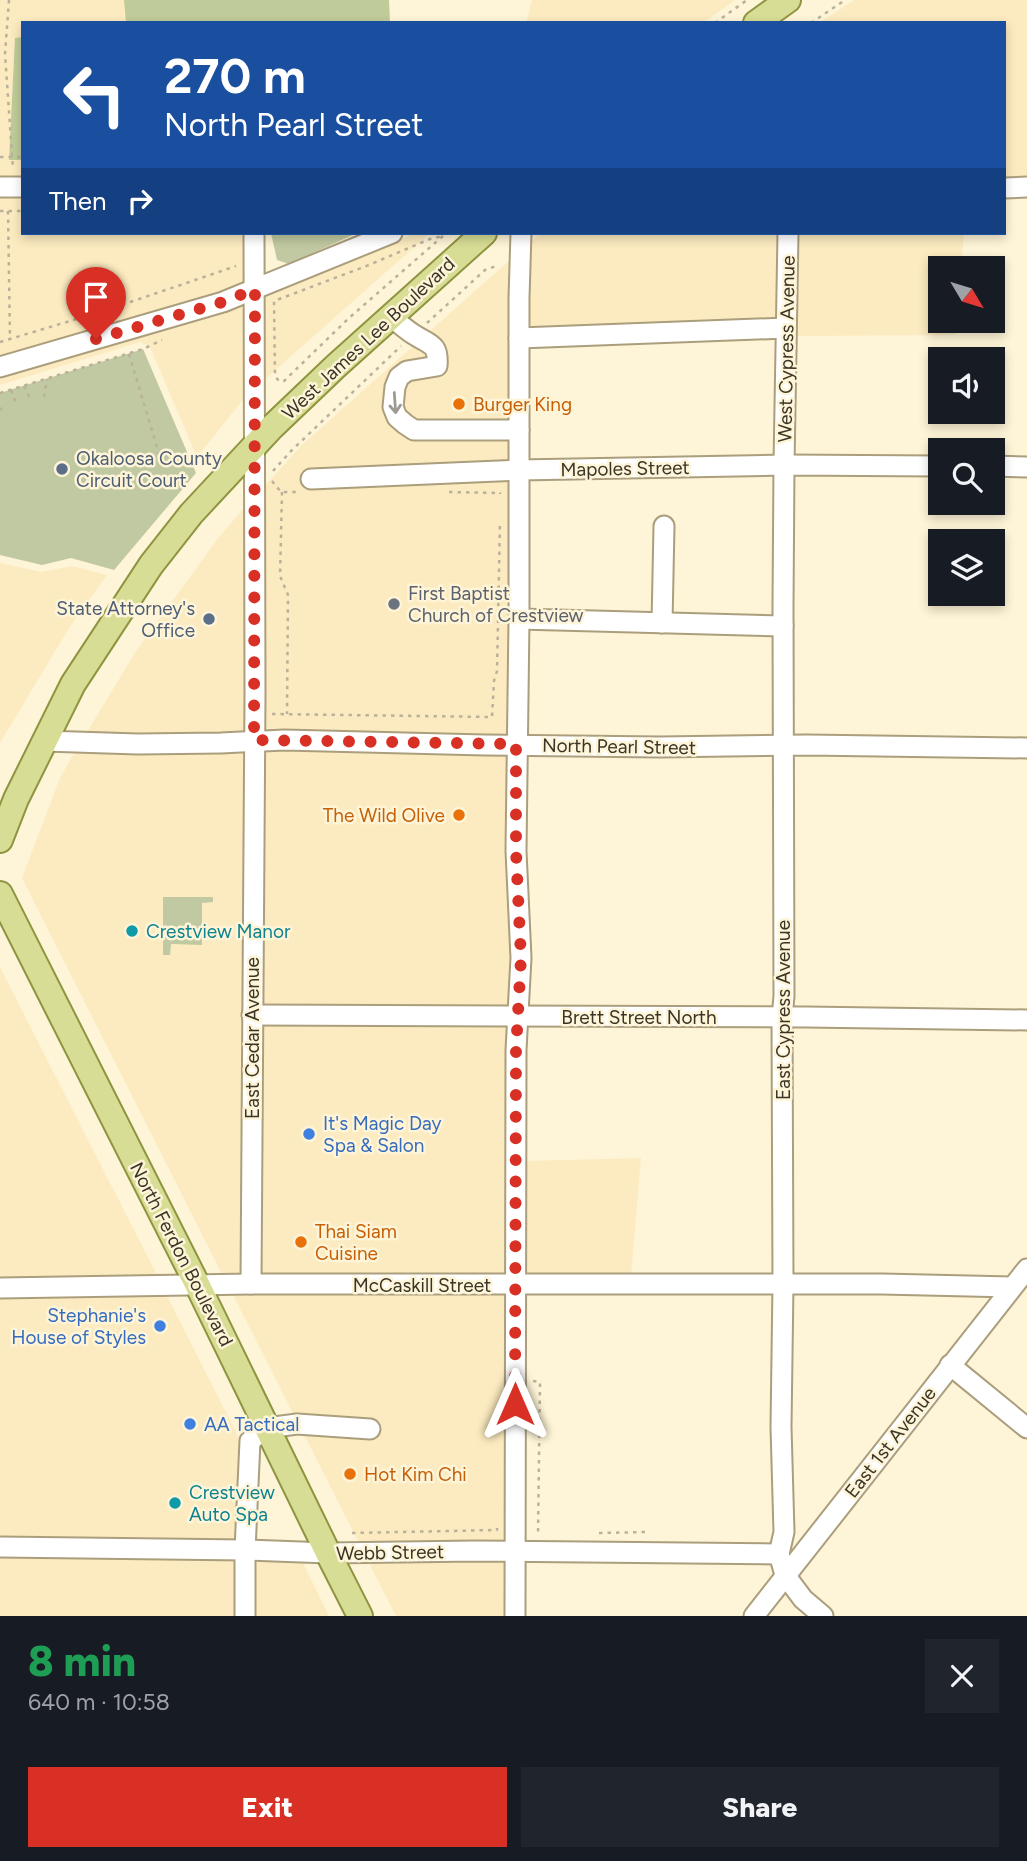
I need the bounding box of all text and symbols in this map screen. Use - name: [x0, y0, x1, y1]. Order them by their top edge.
- text: 270 m: [164, 46, 306, 105]
- icon: left: [49, 49, 140, 140]
- text: North Pearl Street: [164, 106, 423, 144]
- icon: right: [121, 182, 159, 220]
- text: Then: [49, 185, 107, 217]
- street label: West James Lee Boulevard: [277, 252, 460, 424]
- street label: West Cypress Avenue: [773, 255, 800, 443]
- north arrow: [928, 256, 1004, 332]
- map controls: [928, 256, 1005, 606]
- pin: [66, 267, 126, 339]
- icon: arrive: [77, 278, 115, 316]
- button: sound: [928, 347, 1005, 424]
- one-way arrow: [389, 391, 402, 414]
- place label: Burger King: [473, 393, 572, 416]
- marker: Burger King: [451, 396, 467, 412]
- button: search: [928, 438, 1005, 515]
- place label: Okaloosa County Circuit Court: [76, 447, 222, 492]
- street label: Mapoles Street: [560, 456, 690, 481]
- marker: Okaloosa County Circuit Court: [54, 461, 70, 477]
- button: layers: [928, 529, 1005, 606]
- place label: First Baptist Church of Crestview: [408, 582, 584, 627]
- marker: First Baptist Church of Crestview: [386, 596, 402, 612]
- place label: State Attorney's Office: [56, 597, 195, 642]
- marker: State Attorney's Office: [201, 611, 217, 627]
- street label: North Pearl Street: [542, 734, 696, 759]
- place label: The Wild Olive: [323, 804, 445, 827]
- marker: The Wild Olive: [451, 807, 467, 823]
- place label: Crestview Manor: [146, 920, 291, 943]
- street label: East Cypress Avenue: [772, 920, 795, 1100]
- marker: Crestview Manor: [124, 923, 140, 939]
- street label: East Cedar Avenue: [241, 957, 264, 1119]
- street label: Brett Street North: [561, 1006, 717, 1029]
- place label: It's Magic Day Spa & Salon: [323, 1112, 442, 1157]
- marker: It's Magic Day Spa & Salon: [301, 1126, 317, 1142]
- street label: North Ferdon Boulevard: [125, 1158, 238, 1350]
- place label: Thai Siam Cuisine: [315, 1220, 397, 1265]
- marker: Thai Siam Cuisine: [293, 1234, 309, 1250]
- street label: McCaskill Street: [353, 1274, 491, 1297]
- place label: Stephanie's House of Styles: [11, 1304, 146, 1349]
- marker: Stephanie's House of Styles: [152, 1318, 168, 1334]
- position arrow: [478, 1367, 552, 1441]
- street label: East 1st Avenue: [840, 1382, 941, 1502]
- place label: AA Tactical: [204, 1413, 299, 1436]
- marker: AA Tactical: [182, 1416, 198, 1432]
- place label: Hot Kim Chi: [364, 1463, 467, 1486]
- marker: Hot Kim Chi: [342, 1466, 358, 1482]
- place label: Crestview Auto Spa: [189, 1481, 275, 1526]
- marker: Crestview Auto Spa: [167, 1495, 183, 1511]
- street label: Webb Street: [336, 1540, 444, 1565]
- text: 8 min: [28, 1636, 136, 1687]
- button: close: [925, 1639, 999, 1713]
- text: 640 m · 10:58: [28, 1688, 170, 1716]
- button: Exit: [28, 1767, 507, 1847]
- button: Share: [521, 1767, 999, 1847]

